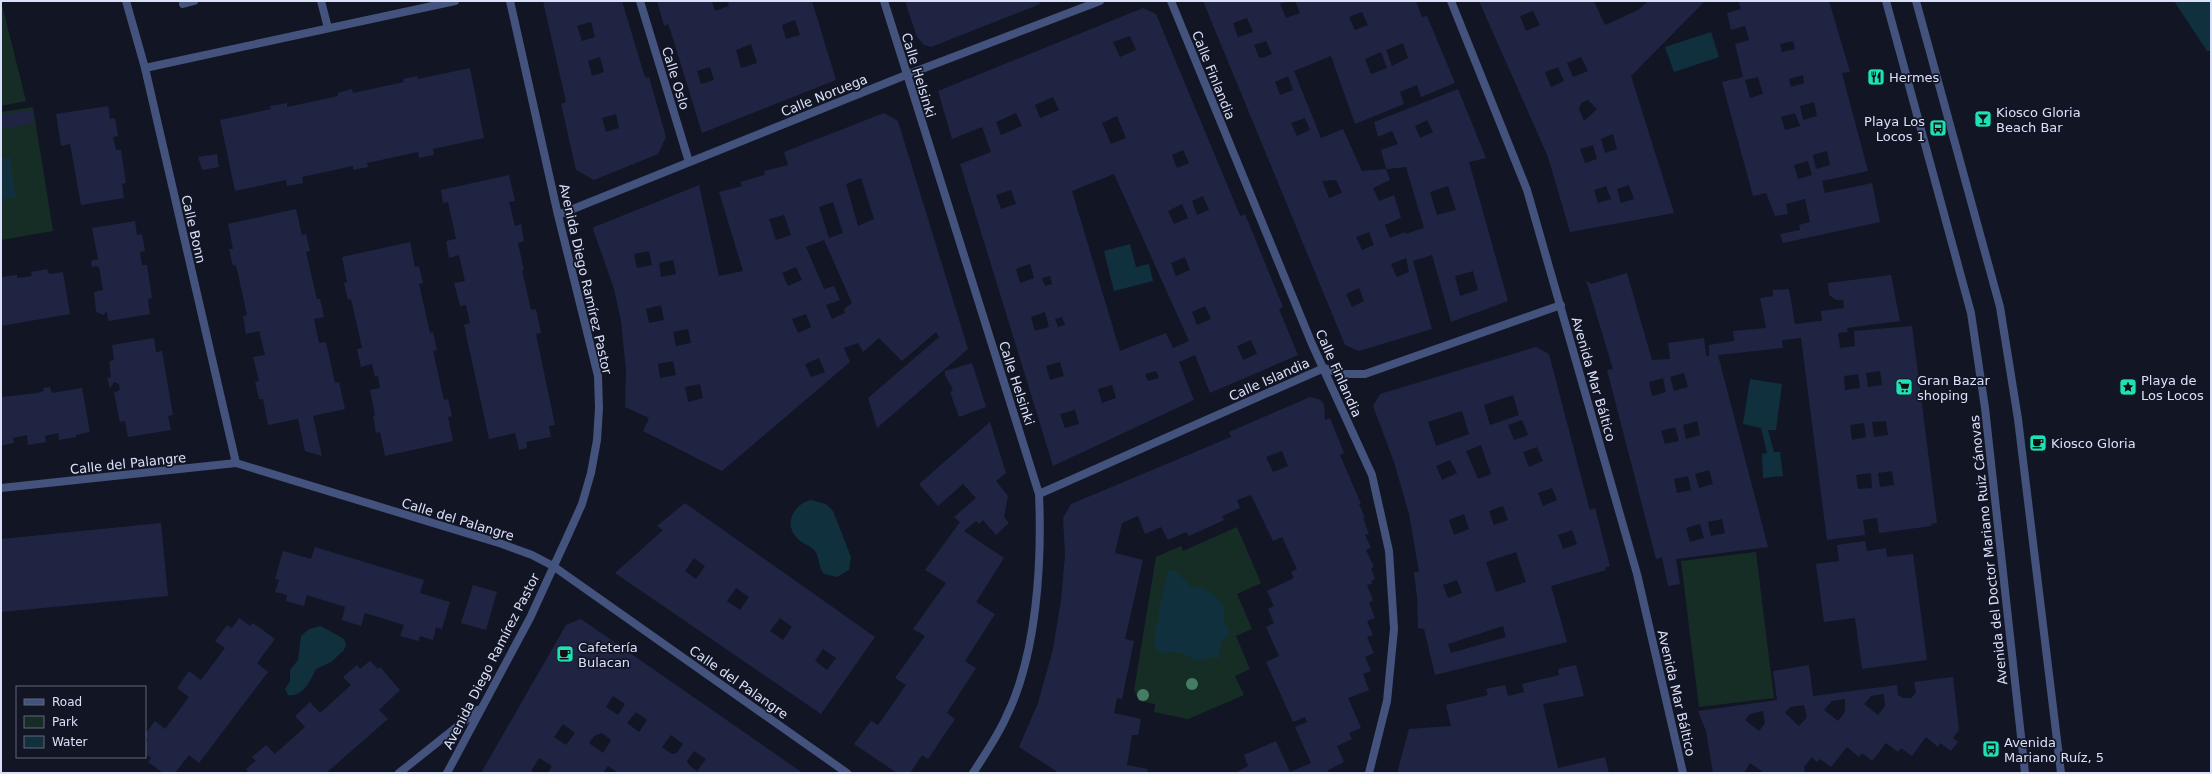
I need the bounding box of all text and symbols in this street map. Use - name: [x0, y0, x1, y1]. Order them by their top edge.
- street label: Calle Finlandia: [1189, 29, 1238, 122]
- street label: Calle Helsinki: [899, 31, 938, 119]
- street label: Calle Oslo: [659, 45, 692, 111]
- restaurant icon: Hermes: [1866, 67, 1886, 87]
- place label: Hermes: [1889, 70, 1940, 85]
- street label: Calle Noruega: [779, 71, 870, 120]
- place label: Kiosco Gloria Beach Bar: [1996, 105, 2081, 135]
- bar icon: Kiosco Gloria Beach Bar: [1973, 109, 1993, 129]
- place label: Playa Los Locos 1: [1864, 114, 1925, 144]
- bus stop icon: Playa Los Locos 1: [1928, 118, 1948, 138]
- street label: Avenida Diego Ramírez Pastor: [556, 182, 615, 377]
- street label: Calle Bonn: [178, 193, 209, 265]
- street label: Avenida Mar Báltico: [1569, 315, 1619, 443]
- street label: Calle Finlandia: [1312, 327, 1365, 419]
- street label: Calle Helsinki: [996, 339, 1037, 427]
- street label: Calle Islandia: [1227, 355, 1312, 404]
- place label: Gran Bazar shoping: [1917, 373, 1990, 403]
- place label: Playa de Los Locos: [2141, 373, 2204, 403]
- supermarket icon: Gran Bazar shoping: [1894, 377, 1914, 397]
- place icon: Playa de Los Locos: [2118, 377, 2138, 397]
- street label: Avenida del Doctor Mariano Ruiz Cánovas: [1967, 414, 2010, 685]
- cafe icon: Kiosco Gloria: [2028, 433, 2048, 453]
- place label: Kiosco Gloria: [2051, 436, 2136, 451]
- street label: Calle del Palangre: [69, 450, 187, 477]
- street label: Calle del Palangre: [400, 495, 516, 544]
- street label: Avenida Diego Ramírez Pastor: [440, 570, 543, 752]
- street label: Avenida Mar Báltico: [1655, 629, 1698, 758]
- place label: Cafetería Bulacan: [578, 640, 638, 670]
- street label: Calle del Palangre: [687, 643, 791, 722]
- cafe icon: Cafetería Bulacan: [555, 644, 575, 664]
- legend: [16, 686, 146, 758]
- text: Road: [52, 695, 82, 709]
- text: Park: [52, 715, 78, 729]
- text: Water: [52, 735, 88, 749]
- place label: Avenida Mariano Ruíz, 5: [2004, 735, 2104, 765]
- bus stop icon: Avenida Mariano Ruíz, 5: [1981, 739, 2001, 759]

